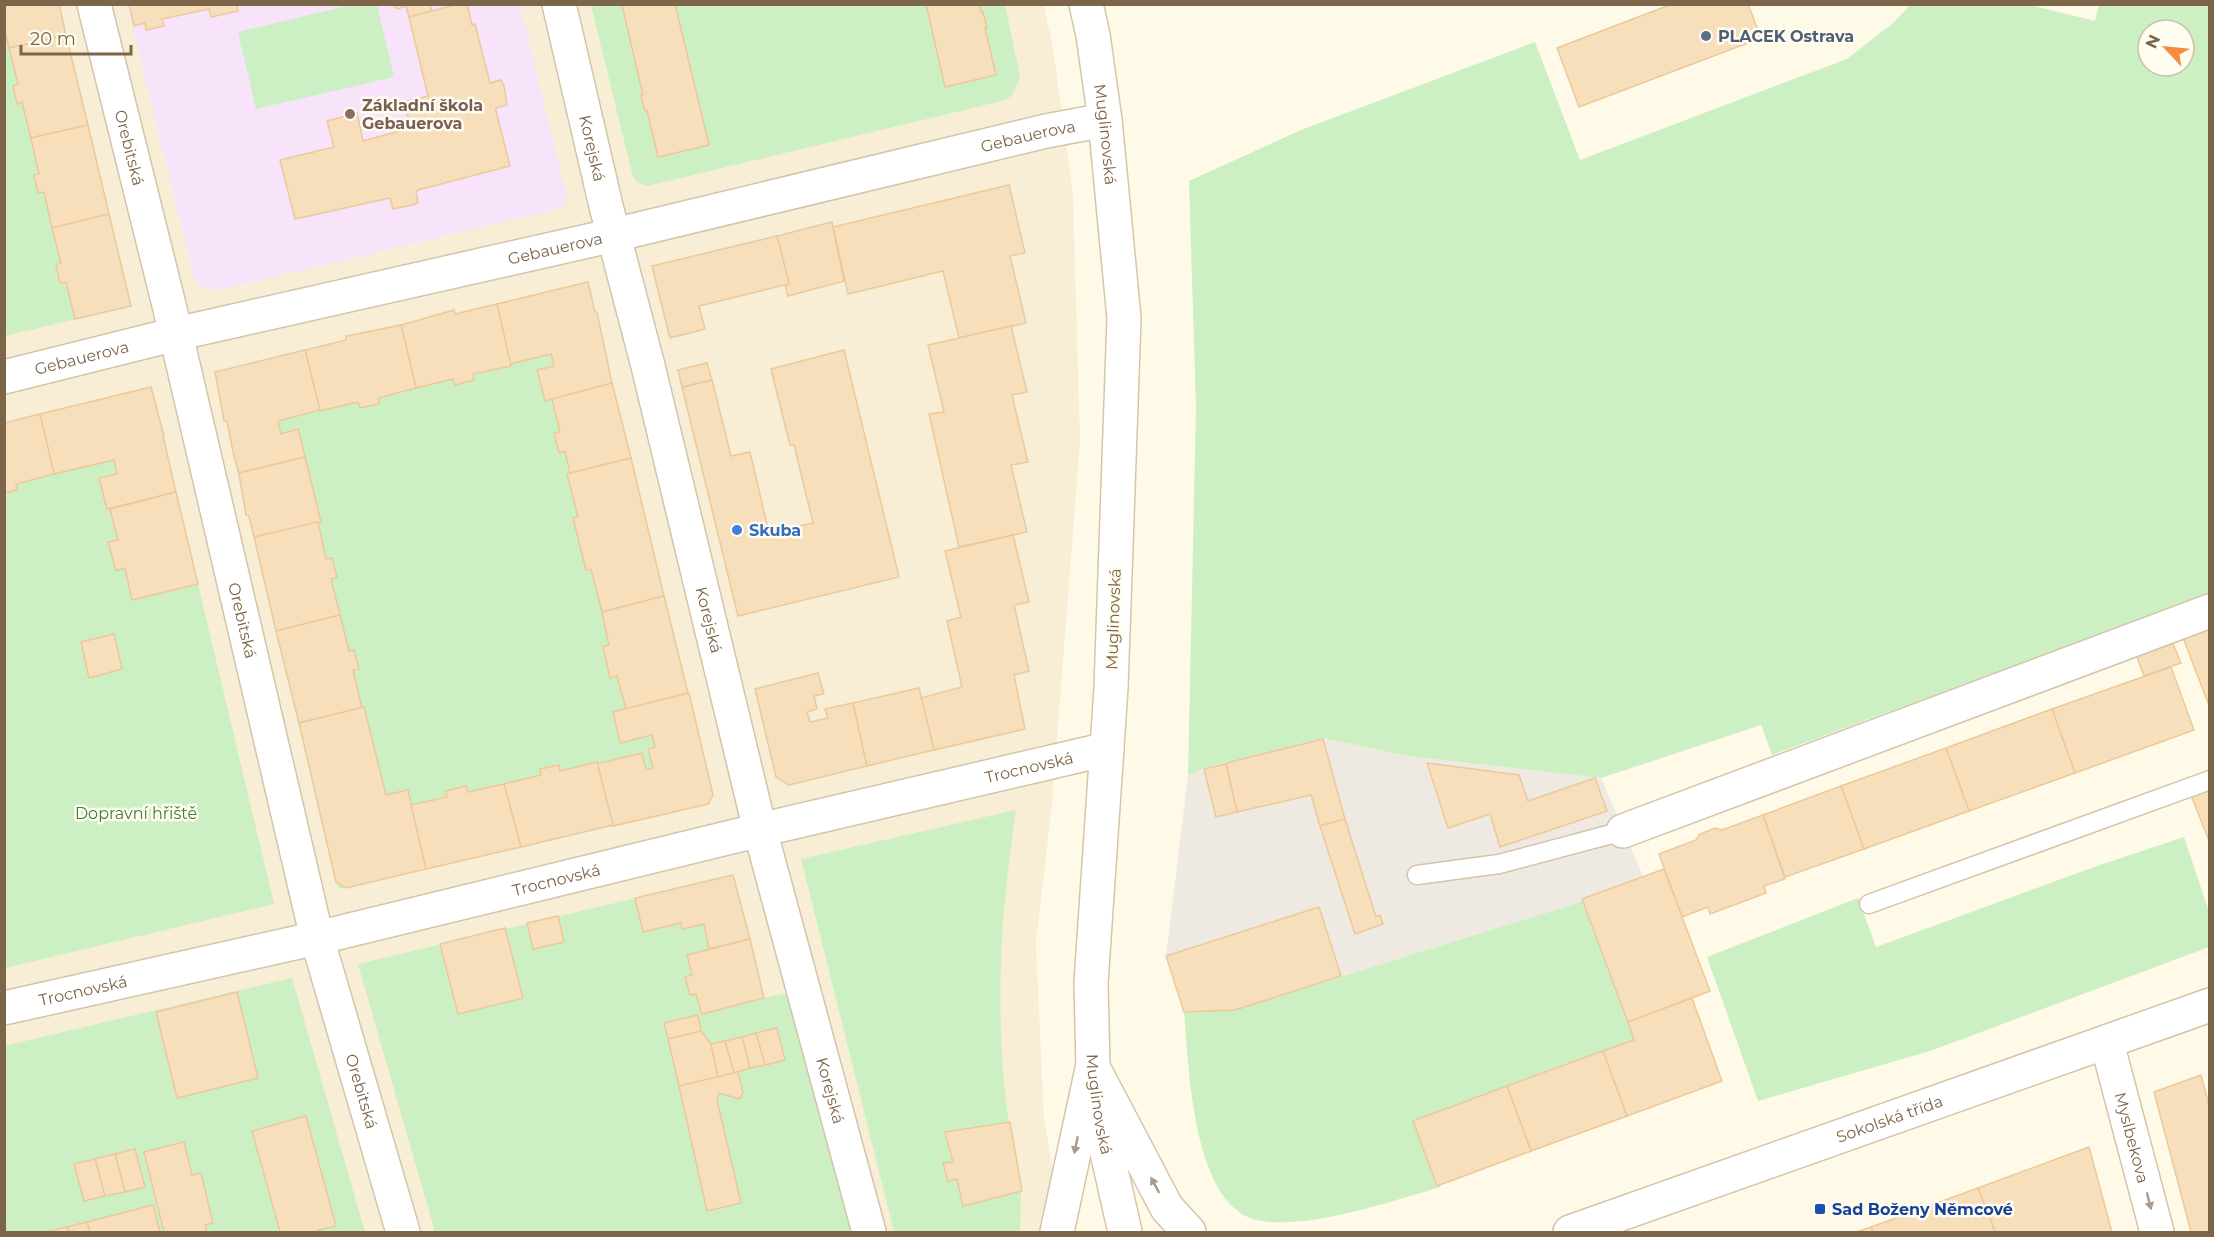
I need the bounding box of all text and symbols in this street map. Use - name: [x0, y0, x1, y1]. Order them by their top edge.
- scale bar: [21, 18, 130, 56]
- north arrow: [2136, 18, 2196, 78]
- place label: PLACEK Ostrava: [1718, 27, 1854, 46]
- text: 20 m: [30, 28, 76, 50]
- marker: PLACEK Ostrava: [1699, 29, 1713, 43]
- text: N: [2142, 32, 2164, 52]
- street label: Muglinovská: [1090, 83, 1120, 186]
- place label: Základní škola Gebauerova: [362, 96, 483, 133]
- marker: Základní škola Gebauerova: [343, 107, 357, 121]
- street label: Orebitská: [111, 108, 148, 188]
- street label: Korejská: [575, 113, 609, 183]
- street label: Gebauerova: [979, 117, 1077, 156]
- street label: Gebauerova: [506, 229, 604, 269]
- street label: Gebauerova: [33, 337, 131, 379]
- place label: Skuba: [749, 521, 801, 540]
- marker: Skuba: [730, 523, 744, 537]
- street label: Muglinovská: [1102, 568, 1125, 670]
- street label: Orebitská: [224, 580, 260, 660]
- street label: Korejská: [692, 585, 726, 655]
- street label: Trocnovská: [983, 748, 1075, 787]
- park label: Dopravní hřiště: [75, 804, 197, 823]
- street label: Trocnovská: [510, 860, 602, 900]
- street label: Trocnovská: [37, 972, 129, 1010]
- street label: Orebitská: [341, 1052, 381, 1131]
- street label: Muglinovská: [1083, 1054, 1116, 1156]
- street label: Korejská: [812, 1055, 848, 1126]
- street label: Myslbekova: [2110, 1090, 2153, 1185]
- street label: Sokolská třída: [1834, 1092, 1946, 1147]
- one-way arrow: [1070, 1135, 1080, 1154]
- one-way arrow: [1150, 1177, 1160, 1194]
- one-way arrow: [2144, 1192, 2154, 1210]
- place label: Sad Boženy Němcové: [1832, 1200, 2013, 1219]
- marker: Sad Boženy Němcové: [1813, 1202, 1827, 1216]

